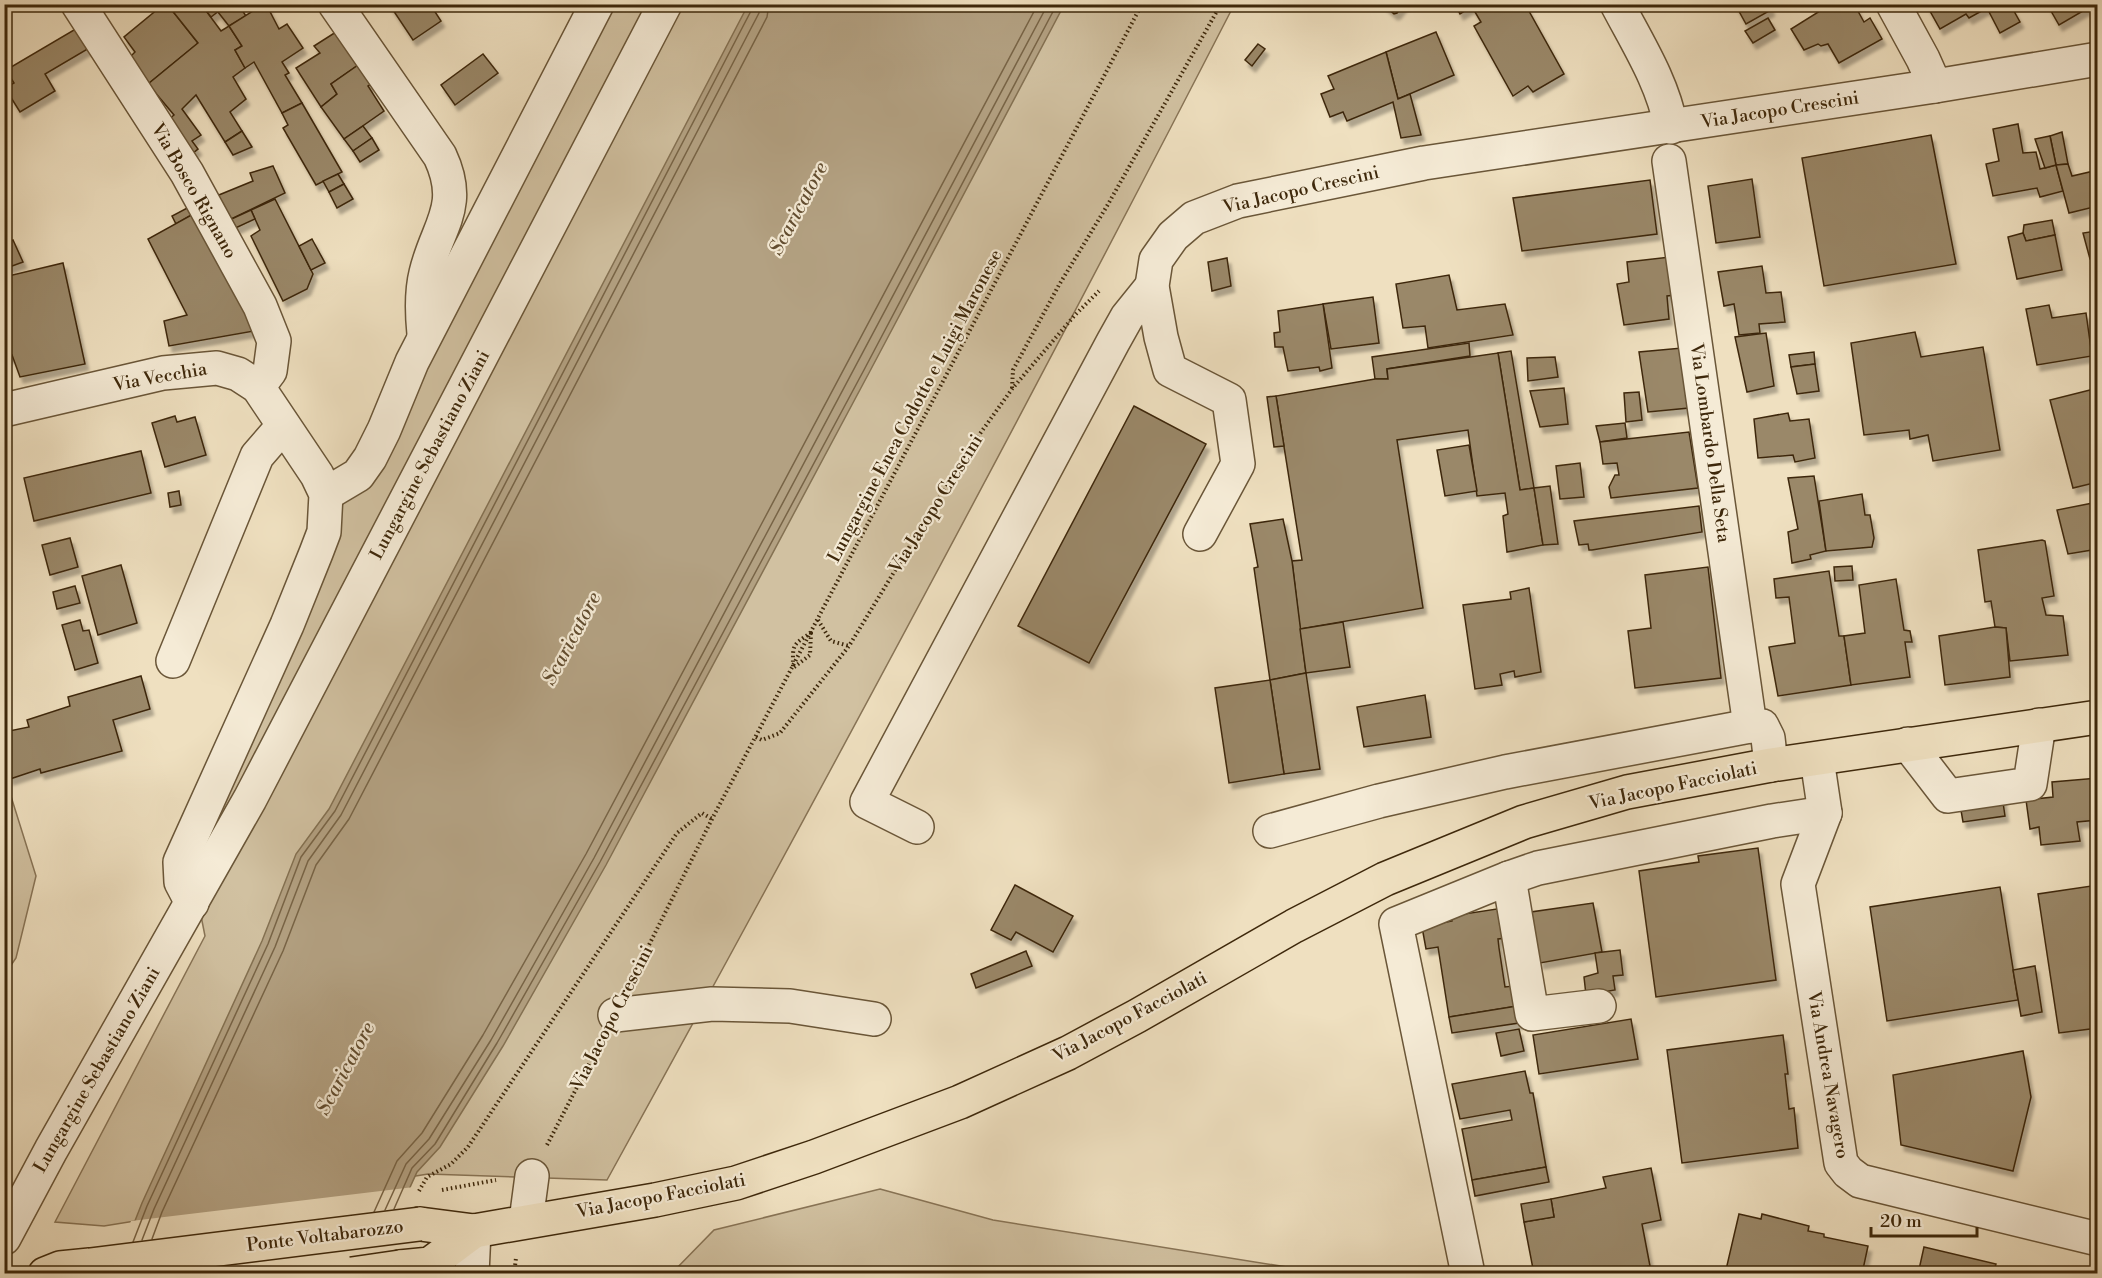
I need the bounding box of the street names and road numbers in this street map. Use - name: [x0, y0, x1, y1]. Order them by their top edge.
- street label: Via Jacopo Crescini: [1698, 86, 1861, 134]
- street label: Via Bosco Rignano: [145, 118, 242, 263]
- street label: Via Jacopo Crescini: [1220, 161, 1381, 219]
- street label: Lungargine Enea Codotto e Luigi Maronese: [822, 246, 1008, 566]
- street label: Via Lombardo Della Seta: [1684, 341, 1736, 545]
- street label: Lungargine Sebastiano Ziani: [365, 346, 495, 564]
- street label: Via Vecchia: [110, 357, 210, 397]
- street label: Via Jacopo Crescini: [883, 430, 988, 579]
- street label: Via Jacopo Facciolati: [1586, 757, 1759, 815]
- street label: Via Jacopo Crescini: [565, 942, 658, 1095]
- street label: Lungargine Sebastiano Ziani: [29, 963, 165, 1177]
- street label: Via Jacopo Facciolati: [1048, 967, 1211, 1068]
- street label: Via Andrea Navagero: [1802, 989, 1854, 1160]
- street label: Via Jacopo Facciolati: [574, 1168, 747, 1224]
- street label: Ponte Voltabarozzo: [245, 1215, 405, 1257]

